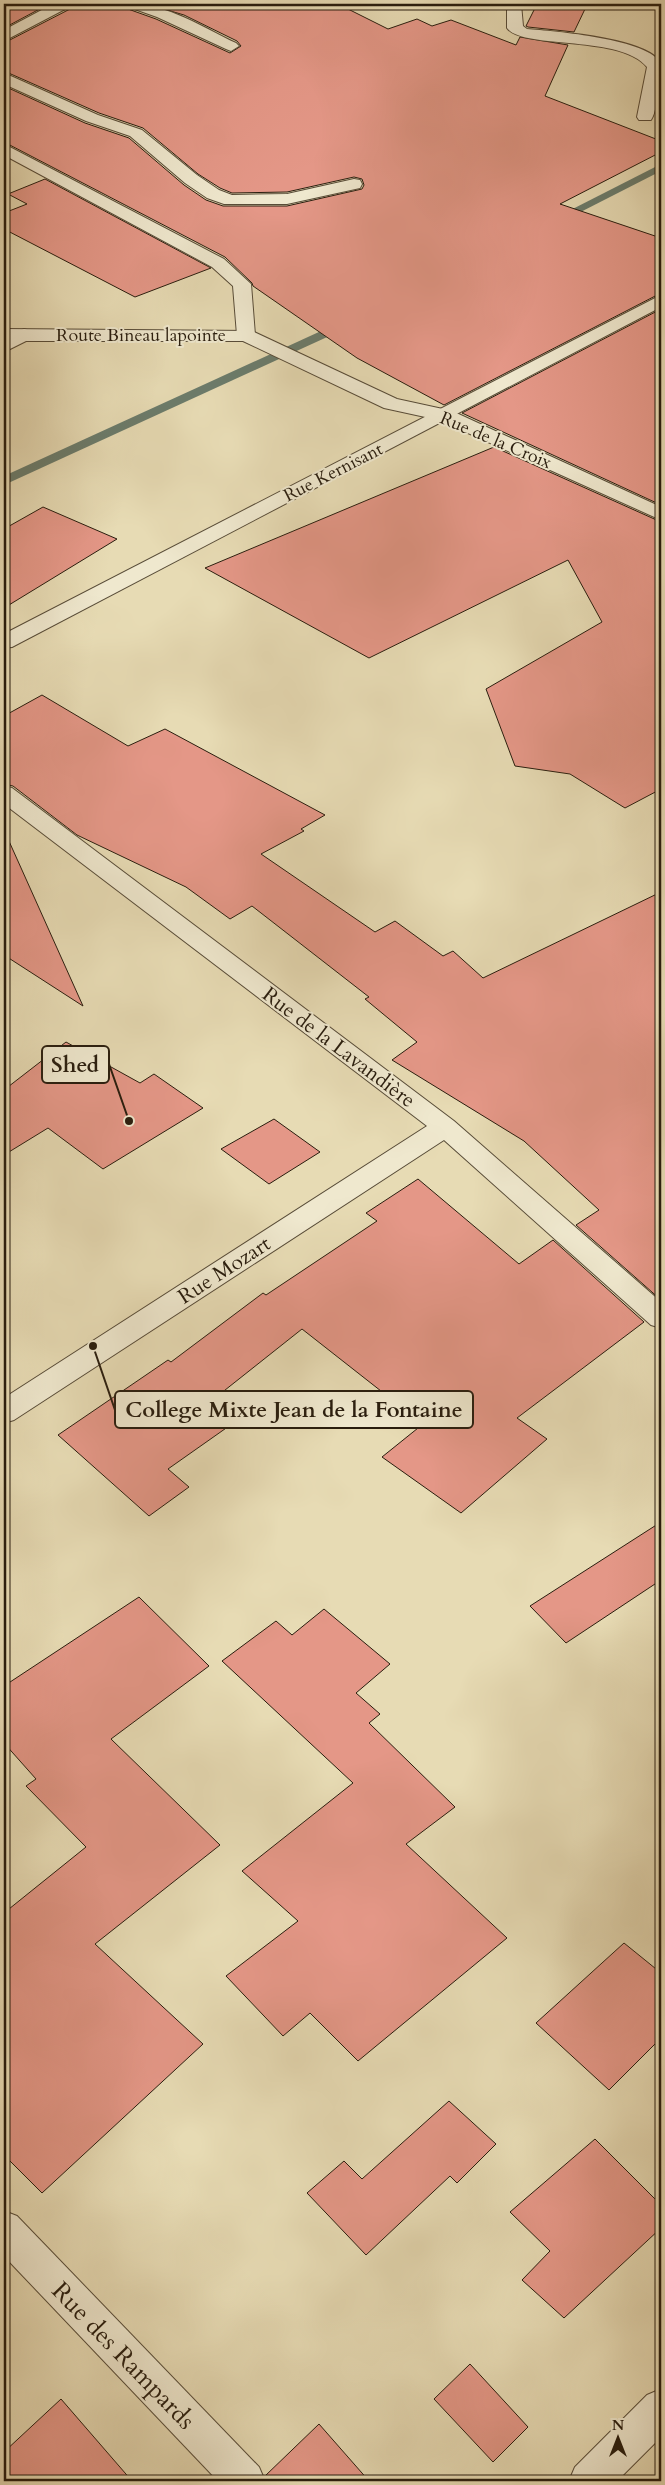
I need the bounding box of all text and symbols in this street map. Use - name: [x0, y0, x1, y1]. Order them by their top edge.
- street label: Route Bineau lapointe: [56, 323, 226, 348]
- street label: Rue de la Croix: [436, 406, 556, 475]
- street label: Rue Kernisant: [279, 437, 388, 508]
- street label: Rue de la Lavandière: [256, 980, 421, 1115]
- callout: Shed: [42, 1046, 109, 1083]
- text: Shed: [51, 1050, 99, 1080]
- street label: Rue Mozart: [172, 1229, 277, 1311]
- callout: College Mixte Jean de la Fontaine: [115, 1391, 473, 1428]
- text: College Mixte Jean de la Fontaine: [125, 1395, 463, 1425]
- street label: Rue des Rampards: [44, 2274, 203, 2437]
- north arrow: [592, 2412, 642, 2462]
- text: N: [612, 2416, 624, 2435]

